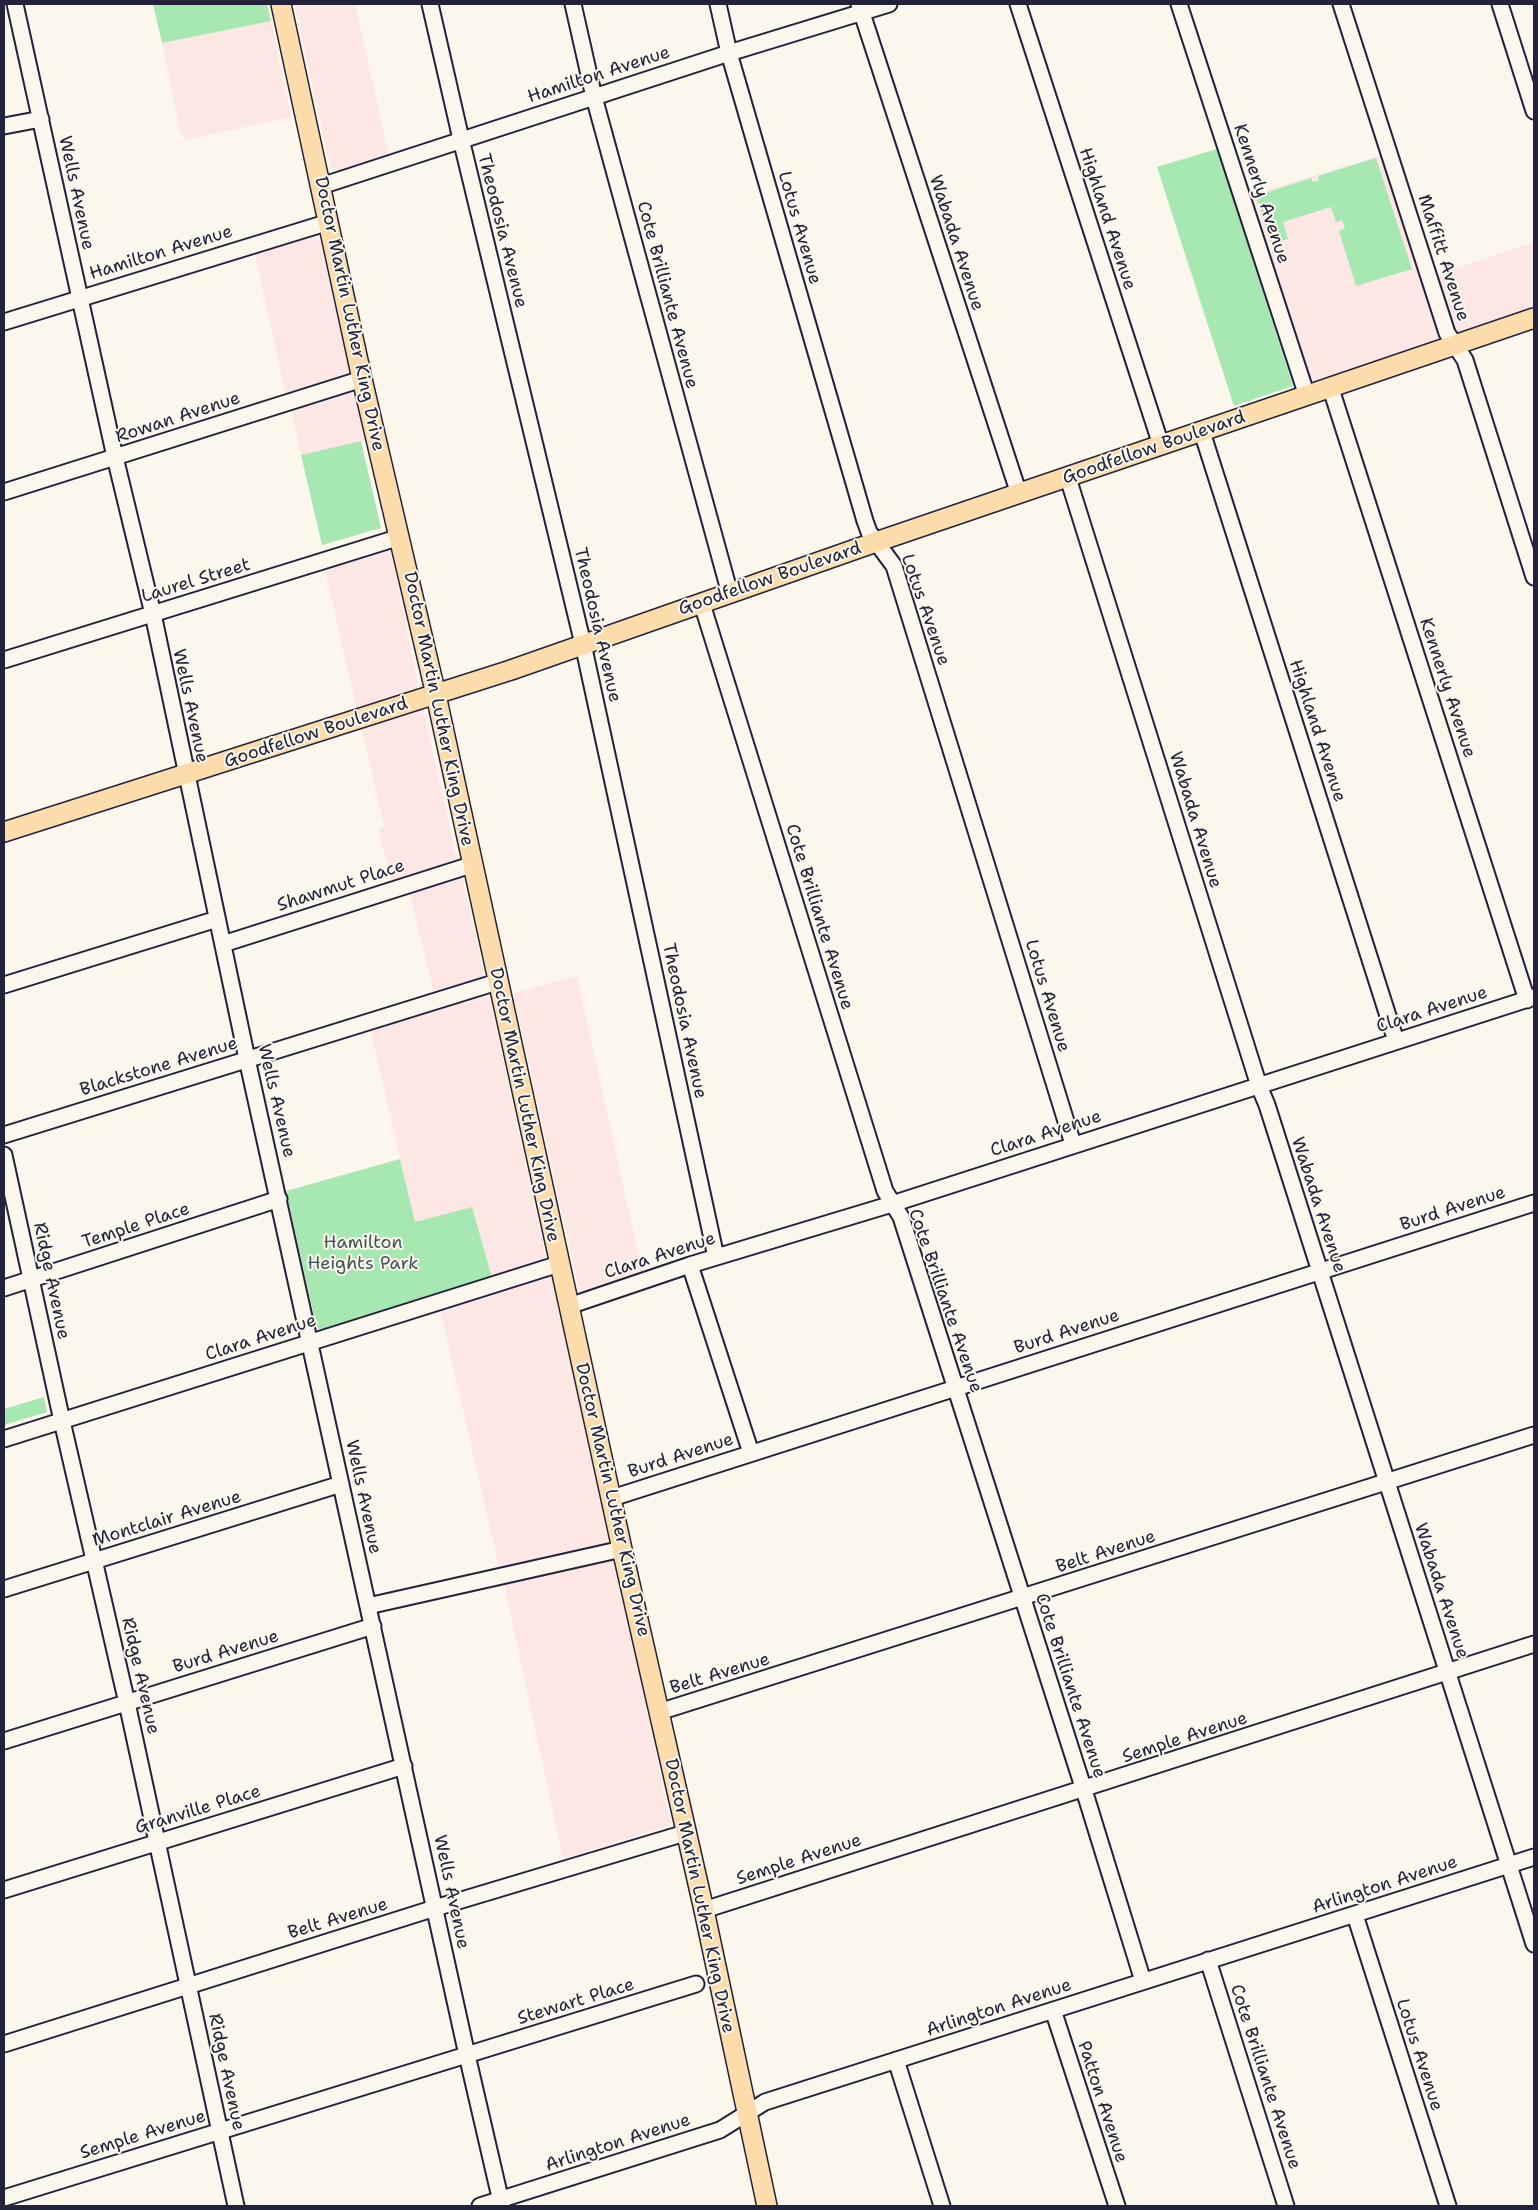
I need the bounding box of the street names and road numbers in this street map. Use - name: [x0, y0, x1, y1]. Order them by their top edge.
- street label: Hamilton Avenue: [525, 42, 673, 108]
- street label: Kennerly Avenue: [1228, 121, 1294, 267]
- street label: Wells Avenue: [53, 134, 99, 252]
- street label: Highland Avenue: [1074, 145, 1140, 293]
- street label: Theodosia Avenue: [472, 152, 532, 310]
- street label: Lotus Avenue: [773, 169, 825, 287]
- street label: Wabada Avenue: [924, 172, 988, 314]
- street label: Doctor Martin Luther King Drive: [309, 175, 389, 453]
- street label: Maffitt Avenue: [1412, 192, 1474, 324]
- street label: Cote Brilliante Avenue: [632, 199, 702, 391]
- street label: Hamilton Avenue: [87, 221, 235, 285]
- street label: Rowan Avenue: [113, 388, 243, 448]
- street label: Goodfellow Boulevard: [1060, 407, 1248, 489]
- street label: Goodfellow Boulevard: [676, 538, 864, 620]
- street label: Theodosia Avenue: [569, 545, 625, 705]
- street label: Lotus Avenue: [896, 551, 954, 669]
- street label: Laurel Street: [139, 554, 253, 608]
- street label: Doctor Martin Luther King Drive: [398, 570, 478, 848]
- street label: Kennerly Avenue: [1414, 615, 1480, 761]
- street label: Wells Avenue: [167, 647, 213, 765]
- street label: Highland Avenue: [1284, 657, 1350, 805]
- street label: Goodfellow Boulevard: [221, 693, 411, 773]
- street label: Wabada Avenue: [1164, 749, 1226, 891]
- street label: Cote Brilliante Avenue: [780, 822, 858, 1012]
- street label: Shawmut Place: [274, 855, 408, 917]
- street label: Lotus Avenue: [1020, 937, 1074, 1055]
- street label: Theodosia Avenue: [657, 941, 711, 1101]
- street label: Doctor Martin Luther King Drive: [484, 966, 564, 1244]
- street label: Clara Avenue: [1374, 982, 1490, 1038]
- street label: Blackstone Avenue: [78, 1033, 240, 1101]
- street label: Wells Avenue: [252, 1042, 300, 1160]
- street label: Clara Avenue: [988, 1106, 1104, 1162]
- street label: Wabada Avenue: [1286, 1134, 1350, 1276]
- street label: Burd Avenue: [1398, 1182, 1508, 1236]
- street label: Temple Place: [79, 1198, 193, 1254]
- street label: Cote Brilliante Avenue: [903, 1206, 987, 1396]
- street label: Ridge Avenue: [28, 1220, 74, 1342]
- street label: Clara Avenue: [602, 1228, 718, 1284]
- street label: Burd Avenue: [1012, 1305, 1122, 1359]
- street label: Clara Avenue: [203, 1310, 319, 1366]
- street label: Doctor Martin Luther King Drive: [570, 1361, 654, 1639]
- street label: Burd Avenue: [626, 1429, 736, 1483]
- street label: Wells Avenue: [340, 1438, 386, 1556]
- street label: Montclair Avenue: [90, 1486, 244, 1552]
- street label: Wabada Avenue: [1409, 1520, 1473, 1662]
- street label: Belt Avenue: [1054, 1526, 1158, 1578]
- street label: Cote Brilliante Avenue: [1030, 1591, 1110, 1781]
- street label: Ridge Avenue: [116, 1616, 164, 1736]
- street label: Burd Avenue: [170, 1626, 282, 1678]
- street label: Belt Avenue: [667, 1649, 773, 1699]
- street label: Semple Avenue: [1120, 1708, 1250, 1768]
- street label: Doctor Martin Luther King Drive: [659, 1757, 739, 2035]
- street label: Granville Place: [133, 1781, 263, 1839]
- street label: Semple Avenue: [734, 1830, 864, 1890]
- street label: Wells Avenue: [428, 1833, 474, 1951]
- street label: Arlington Avenue: [1310, 1851, 1460, 1919]
- street label: Belt Avenue: [285, 1894, 391, 1944]
- street label: Stewart Place: [515, 1974, 637, 2030]
- street label: Arlington Avenue: [924, 1974, 1074, 2042]
- street label: Cote Brilliante Avenue: [1225, 1982, 1305, 2172]
- street label: Lotus Avenue: [1391, 1996, 1447, 2114]
- street label: Ridge Avenue: [203, 2011, 249, 2133]
- street label: Patton Avenue: [1072, 2038, 1132, 2166]
- street label: Semple Avenue: [78, 2106, 208, 2164]
- street label: Arlington Avenue: [543, 2109, 693, 2177]

